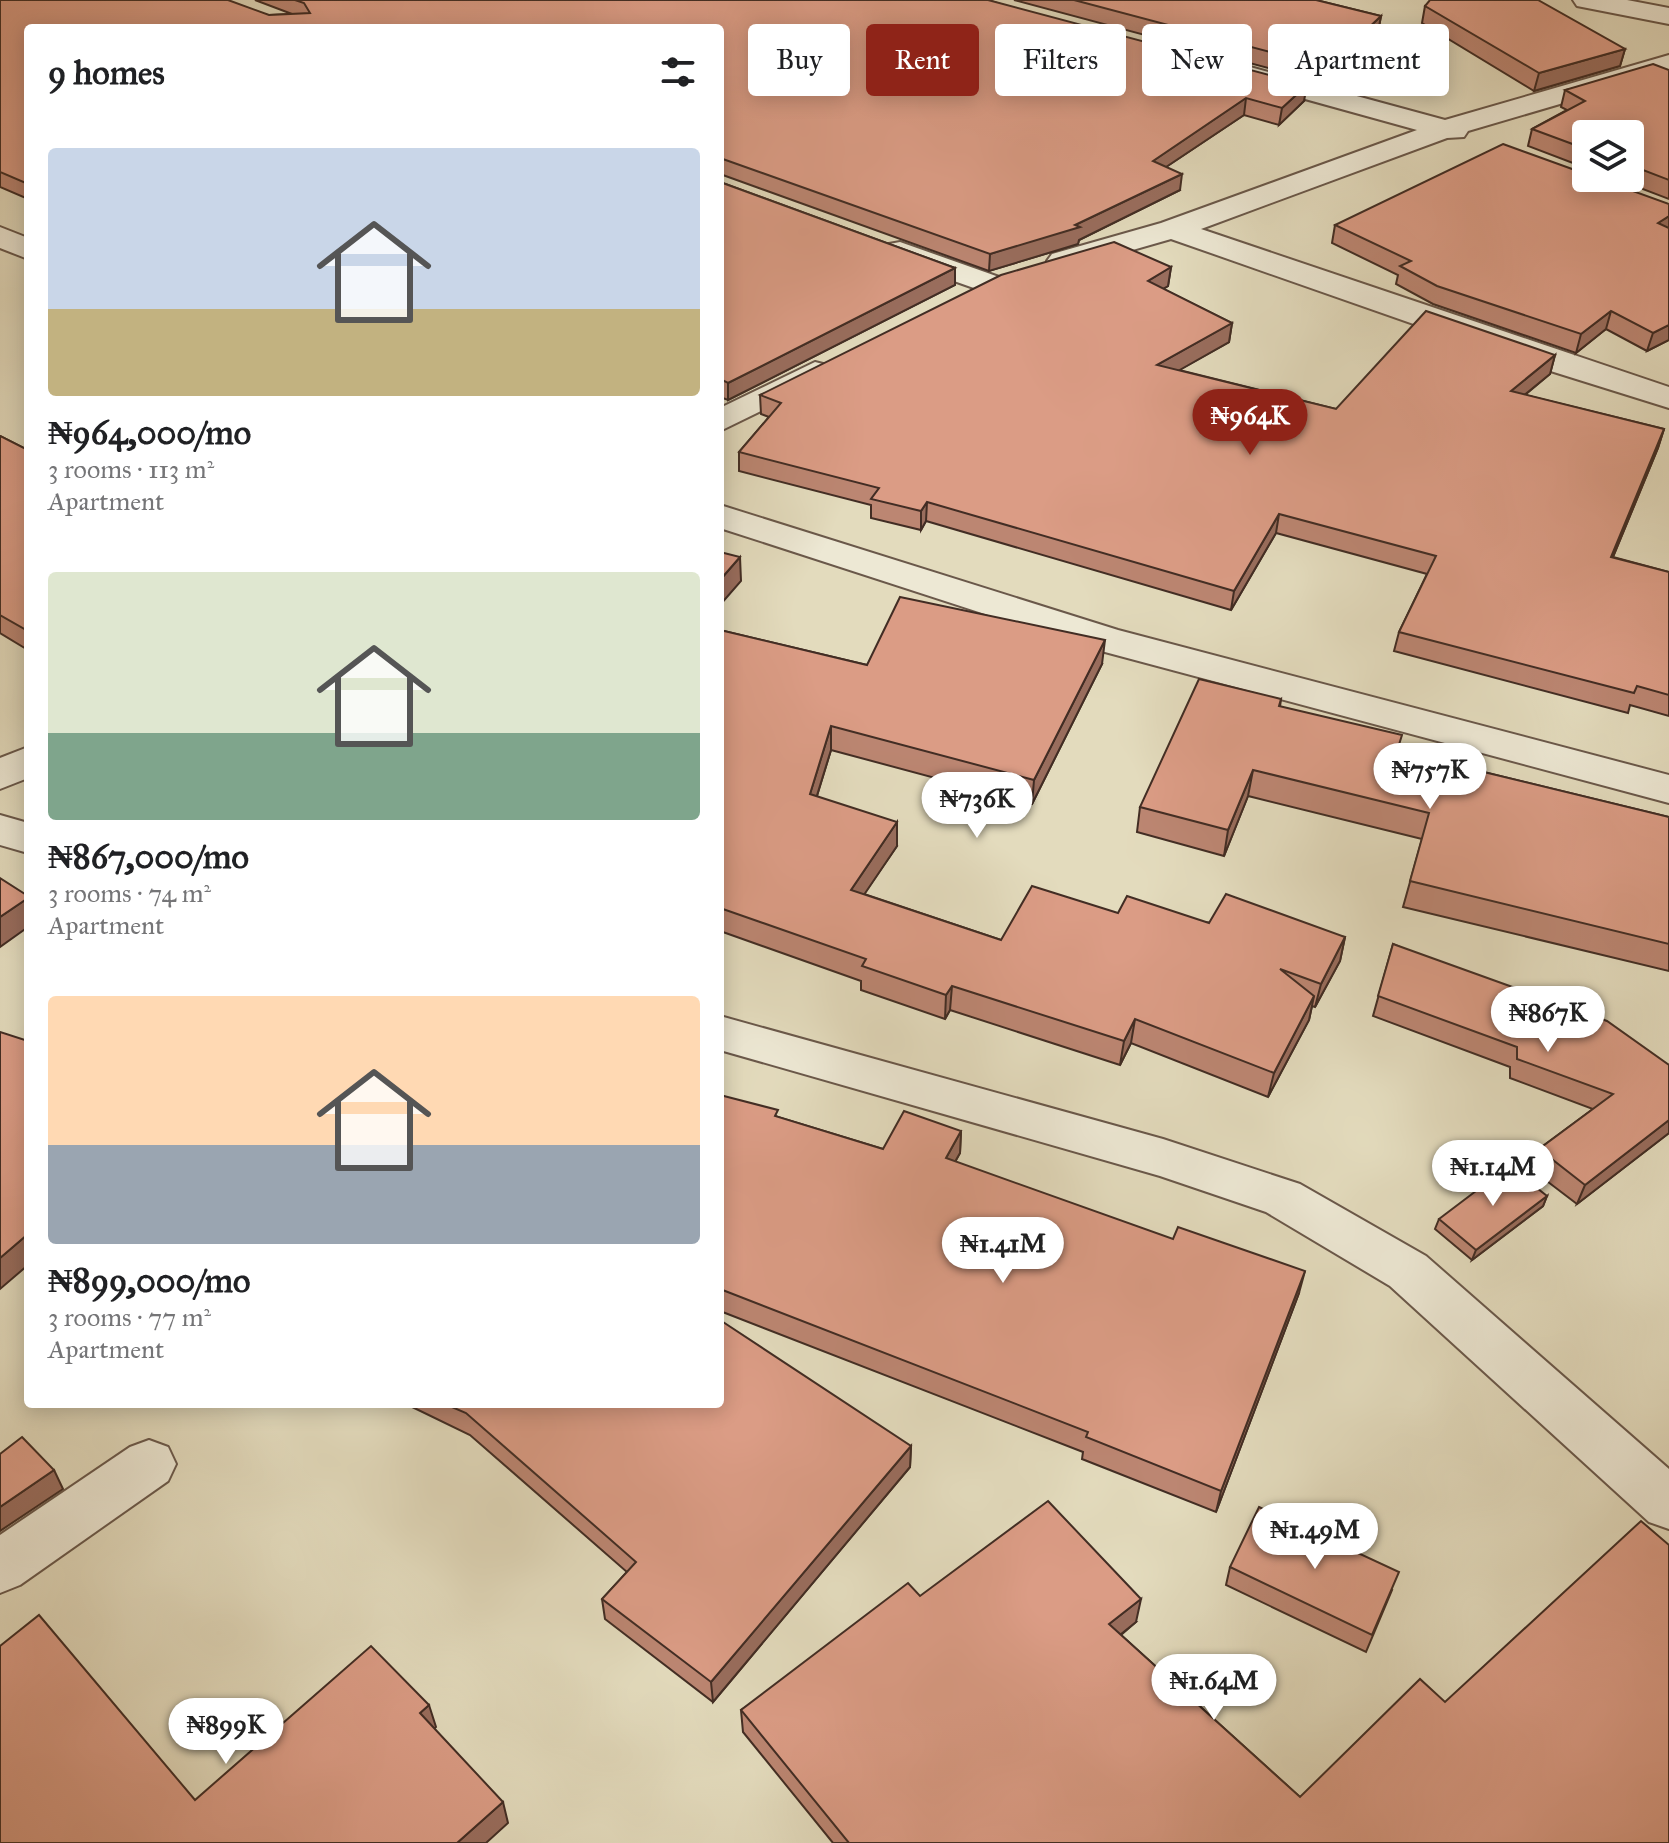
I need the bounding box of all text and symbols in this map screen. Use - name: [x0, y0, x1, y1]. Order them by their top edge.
- chip: Buy: [748, 24, 850, 96]
- chip: Rent: [866, 24, 979, 96]
- chip: Filters: [995, 24, 1126, 96]
- chip: New: [1142, 24, 1252, 96]
- chip: Apartment: [1268, 24, 1449, 96]
- icon: filters: [656, 50, 700, 94]
- text: 9 homes: [48, 52, 165, 93]
- map controls: [1572, 120, 1644, 192]
- button: layers: [1572, 120, 1644, 192]
- icon: home: [302, 200, 446, 344]
- pin: ₦964K: [1194, 389, 1306, 457]
- text: ₦964K: [1210, 399, 1290, 431]
- text: ₦964,000/mo: [48, 412, 251, 453]
- text: 3 rooms · 113 m²: [48, 453, 214, 485]
- text: Apartment: [48, 485, 164, 517]
- icon: home: [302, 624, 446, 768]
- pin: ₦757K: [1374, 743, 1486, 811]
- text: ₦757K: [1391, 753, 1469, 785]
- pin: ₦736K: [921, 772, 1033, 840]
- text: ₦736K: [940, 782, 1014, 814]
- text: ₦867,000/mo: [48, 836, 249, 877]
- text: 3 rooms · 74 m²: [48, 877, 211, 909]
- text: Apartment: [48, 909, 164, 941]
- pin: ₦867K: [1492, 986, 1604, 1054]
- text: ₦867K: [1509, 996, 1587, 1028]
- icon: home: [302, 1048, 446, 1192]
- pin: ₦1.14M: [1428, 1140, 1558, 1208]
- text: ₦1.14M: [1450, 1150, 1536, 1182]
- pin: ₦1.41M: [938, 1217, 1068, 1285]
- text: ₦1.41M: [960, 1227, 1046, 1259]
- text: ₦899,000/mo: [48, 1260, 250, 1301]
- text: 3 rooms · 77 m²: [48, 1301, 211, 1333]
- text: Apartment: [48, 1333, 164, 1365]
- pin: ₦1.49M: [1250, 1503, 1380, 1571]
- text: ₦1.49M: [1270, 1513, 1360, 1545]
- pin: ₦1.64M: [1149, 1654, 1279, 1722]
- text: ₦1.64M: [1169, 1664, 1259, 1696]
- pin: ₦899K: [170, 1698, 282, 1766]
- text: ₦899K: [187, 1708, 265, 1740]

